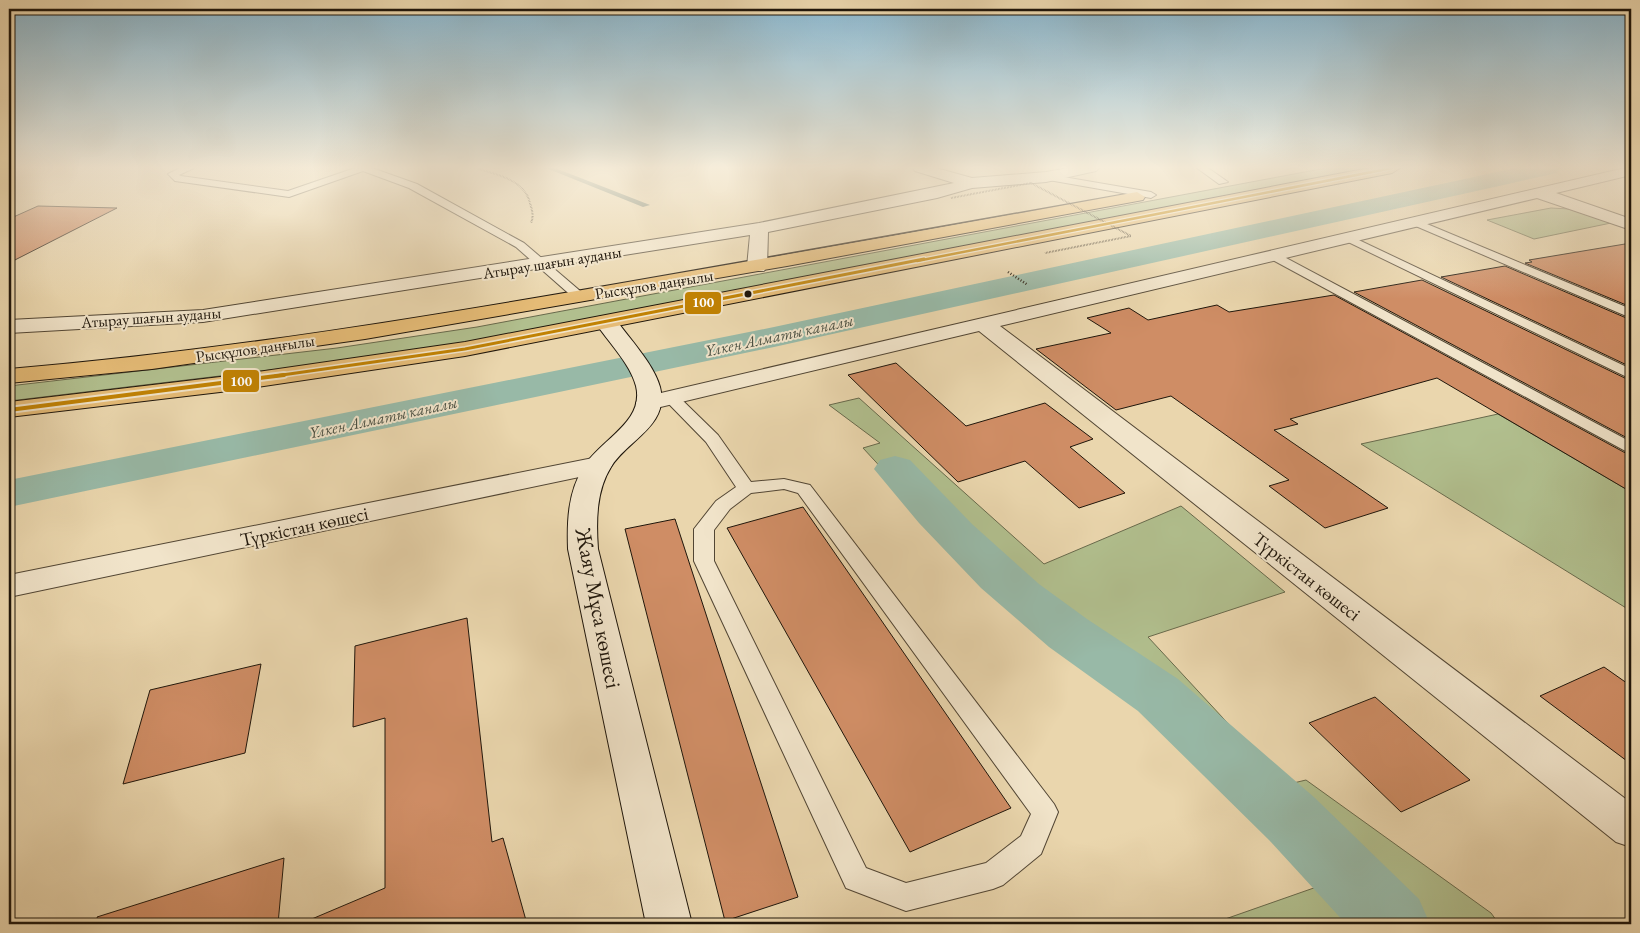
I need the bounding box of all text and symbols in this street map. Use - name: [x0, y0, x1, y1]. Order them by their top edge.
- street label: Атырау шағын ауданы: [480, 241, 623, 284]
- street label: Рысқұлов даңғылы: [593, 265, 715, 304]
- unlabelled marker: [743, 289, 753, 299]
- line badge: 100: [684, 291, 722, 315]
- text: 100: [692, 293, 715, 311]
- street label: Атырау шағын ауданы: [79, 302, 222, 333]
- water label: Үлкен Алматы каналы: [703, 310, 855, 361]
- street label: Рысқұлов даңғылы: [194, 330, 316, 367]
- line badge: 100: [222, 369, 260, 393]
- text: 100: [230, 372, 253, 390]
- water label: Үлкен Алматы каналы: [307, 392, 459, 443]
- street label: Түркістан көшесі: [238, 501, 371, 552]
- street label: Жаяу Мұса көшесі: [569, 524, 628, 691]
- street label: Түркістан көшесі: [1248, 526, 1366, 627]

